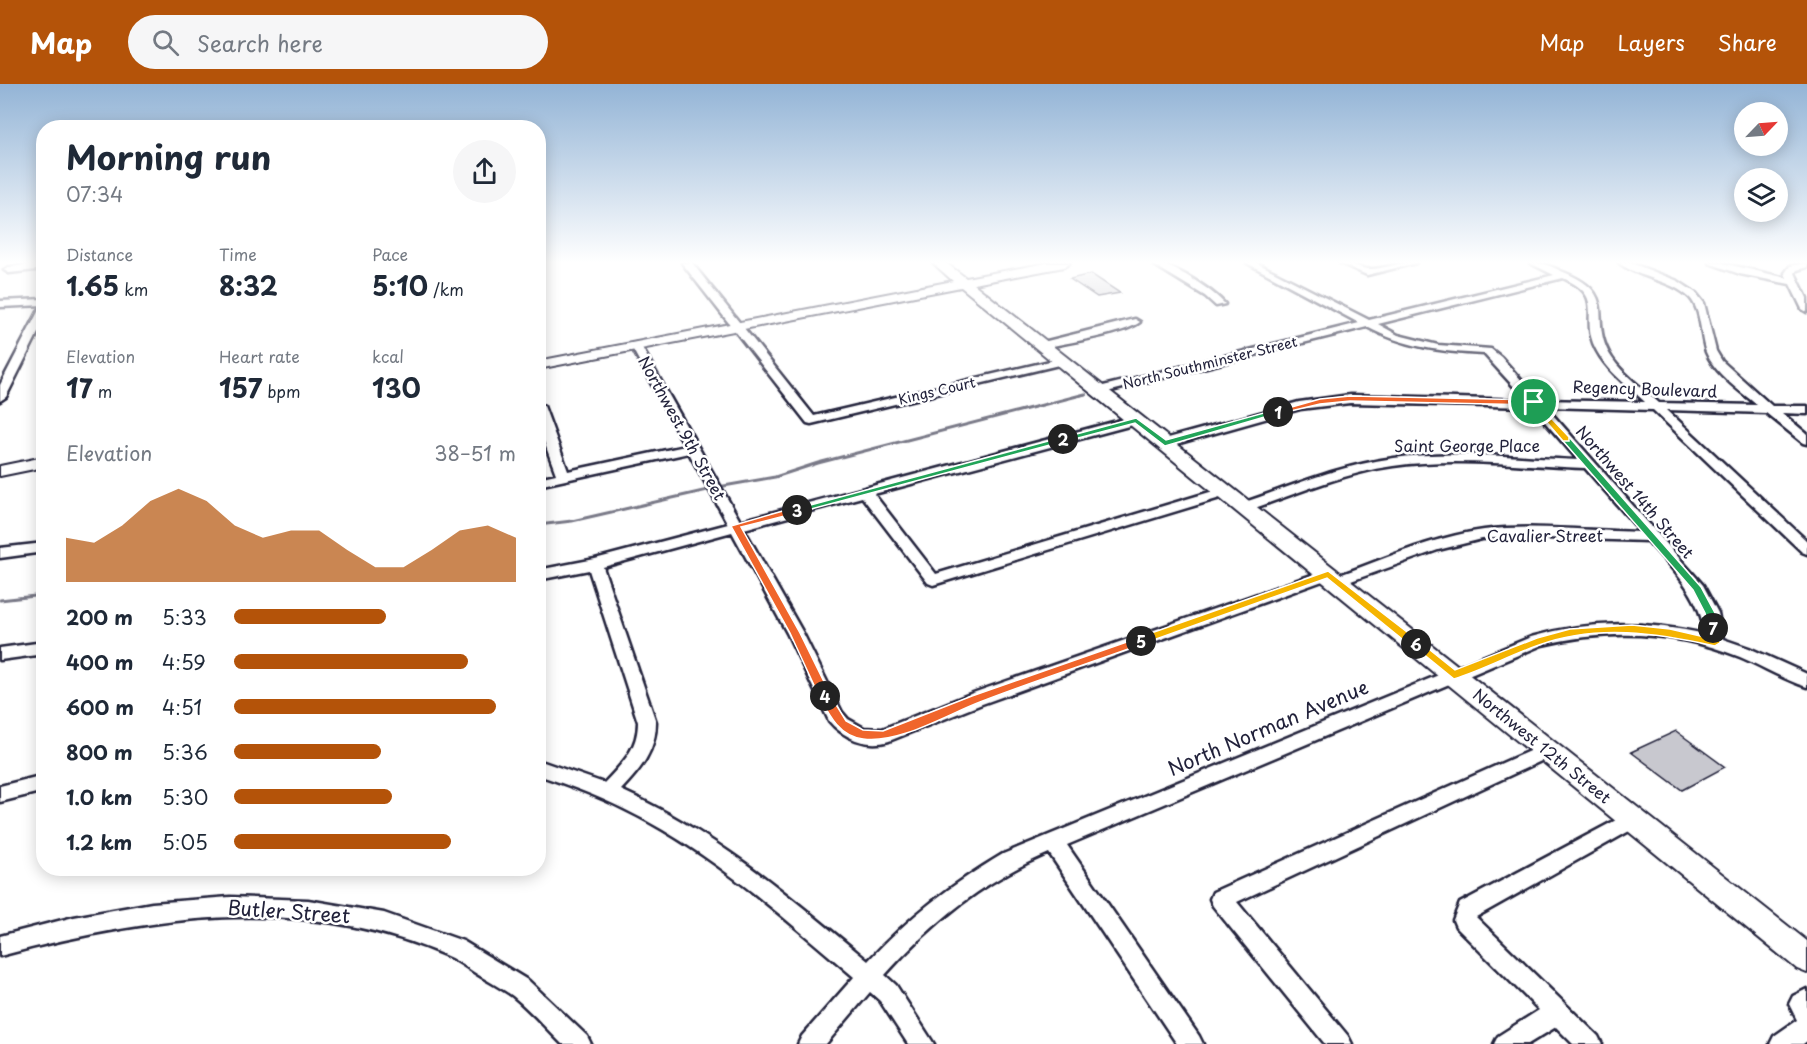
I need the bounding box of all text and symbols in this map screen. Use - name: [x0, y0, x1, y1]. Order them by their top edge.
- search box: [128, 15, 548, 69]
- text: Map: [30, 21, 92, 64]
- icon: search: [149, 26, 182, 59]
- text: Search here: [197, 26, 323, 59]
- text: Map: [1540, 26, 1584, 58]
- text: Layers: [1617, 26, 1685, 58]
- text: Share: [1718, 26, 1777, 58]
- north arrow: [1734, 102, 1788, 156]
- map controls: [1734, 102, 1788, 222]
- text: Morning run: [66, 131, 271, 181]
- button: share: [453, 140, 516, 203]
- button: layers: [1734, 168, 1788, 222]
- text: 07:34: [66, 179, 123, 209]
- text: Distance: [66, 242, 133, 266]
- text: Time: [219, 242, 257, 266]
- text: Pace: [372, 242, 408, 266]
- text: 1.65: [66, 266, 119, 305]
- text: 8:32: [219, 266, 278, 305]
- text: 5:10: [372, 266, 428, 305]
- text: km: [119, 277, 148, 301]
- text: /km: [428, 277, 464, 301]
- street label: North Southminster Street: [1120, 331, 1300, 394]
- text: Elevation: [66, 344, 135, 368]
- text: Heart rate: [219, 344, 300, 368]
- text: kcal: [372, 344, 404, 368]
- street label: Northwest 9th Street: [633, 351, 733, 505]
- text: 17: [66, 368, 93, 407]
- text: 157: [219, 368, 262, 407]
- text: 130: [372, 368, 421, 407]
- street label: Kings Court: [896, 371, 978, 410]
- street label: Regency Boulevard: [1572, 373, 1718, 403]
- pin: [1508, 376, 1559, 427]
- text: m: [93, 379, 112, 403]
- text: bpm: [262, 379, 301, 403]
- icon: arrive: [1517, 385, 1550, 418]
- pin: 1: [1263, 397, 1293, 427]
- text: 1: [1274, 400, 1282, 424]
- street label: Northwest 14th Street: [1571, 420, 1701, 564]
- pin: 2: [1048, 424, 1078, 454]
- text: 2: [1057, 427, 1069, 451]
- street label: Saint George Place: [1394, 433, 1540, 457]
- text: Elevation: [66, 438, 152, 468]
- text: 38–51 m: [434, 438, 516, 468]
- pin: 3: [782, 495, 812, 525]
- text: 3: [792, 498, 802, 522]
- street label: Cavalier Street: [1487, 523, 1604, 547]
- text: 200 m: [66, 602, 133, 632]
- text: 5:33: [162, 602, 207, 632]
- pin: 7: [1698, 613, 1728, 643]
- text: 7: [1708, 616, 1718, 640]
- pin: 5: [1126, 626, 1156, 656]
- text: 5: [1136, 629, 1146, 653]
- pin: 6: [1401, 629, 1431, 659]
- text: 6: [1410, 632, 1422, 656]
- text: 400 m: [66, 647, 134, 677]
- text: 4:59: [162, 647, 206, 677]
- street label: North Norman Avenue: [1163, 671, 1373, 783]
- pin: 4: [810, 681, 840, 711]
- street label: Northwest 12th Street: [1468, 682, 1617, 809]
- text: 4: [820, 684, 830, 708]
- text: 600 m: [66, 692, 134, 722]
- text: 4:51: [162, 692, 202, 722]
- text: 800 m: [66, 737, 133, 767]
- text: 5:36: [162, 737, 208, 767]
- text: 1.0 km: [66, 782, 133, 812]
- text: 5:30: [162, 782, 208, 812]
- text: 1.2 km: [66, 827, 132, 857]
- text: 5:05: [162, 827, 208, 857]
- street label: Butler Street: [227, 892, 351, 930]

